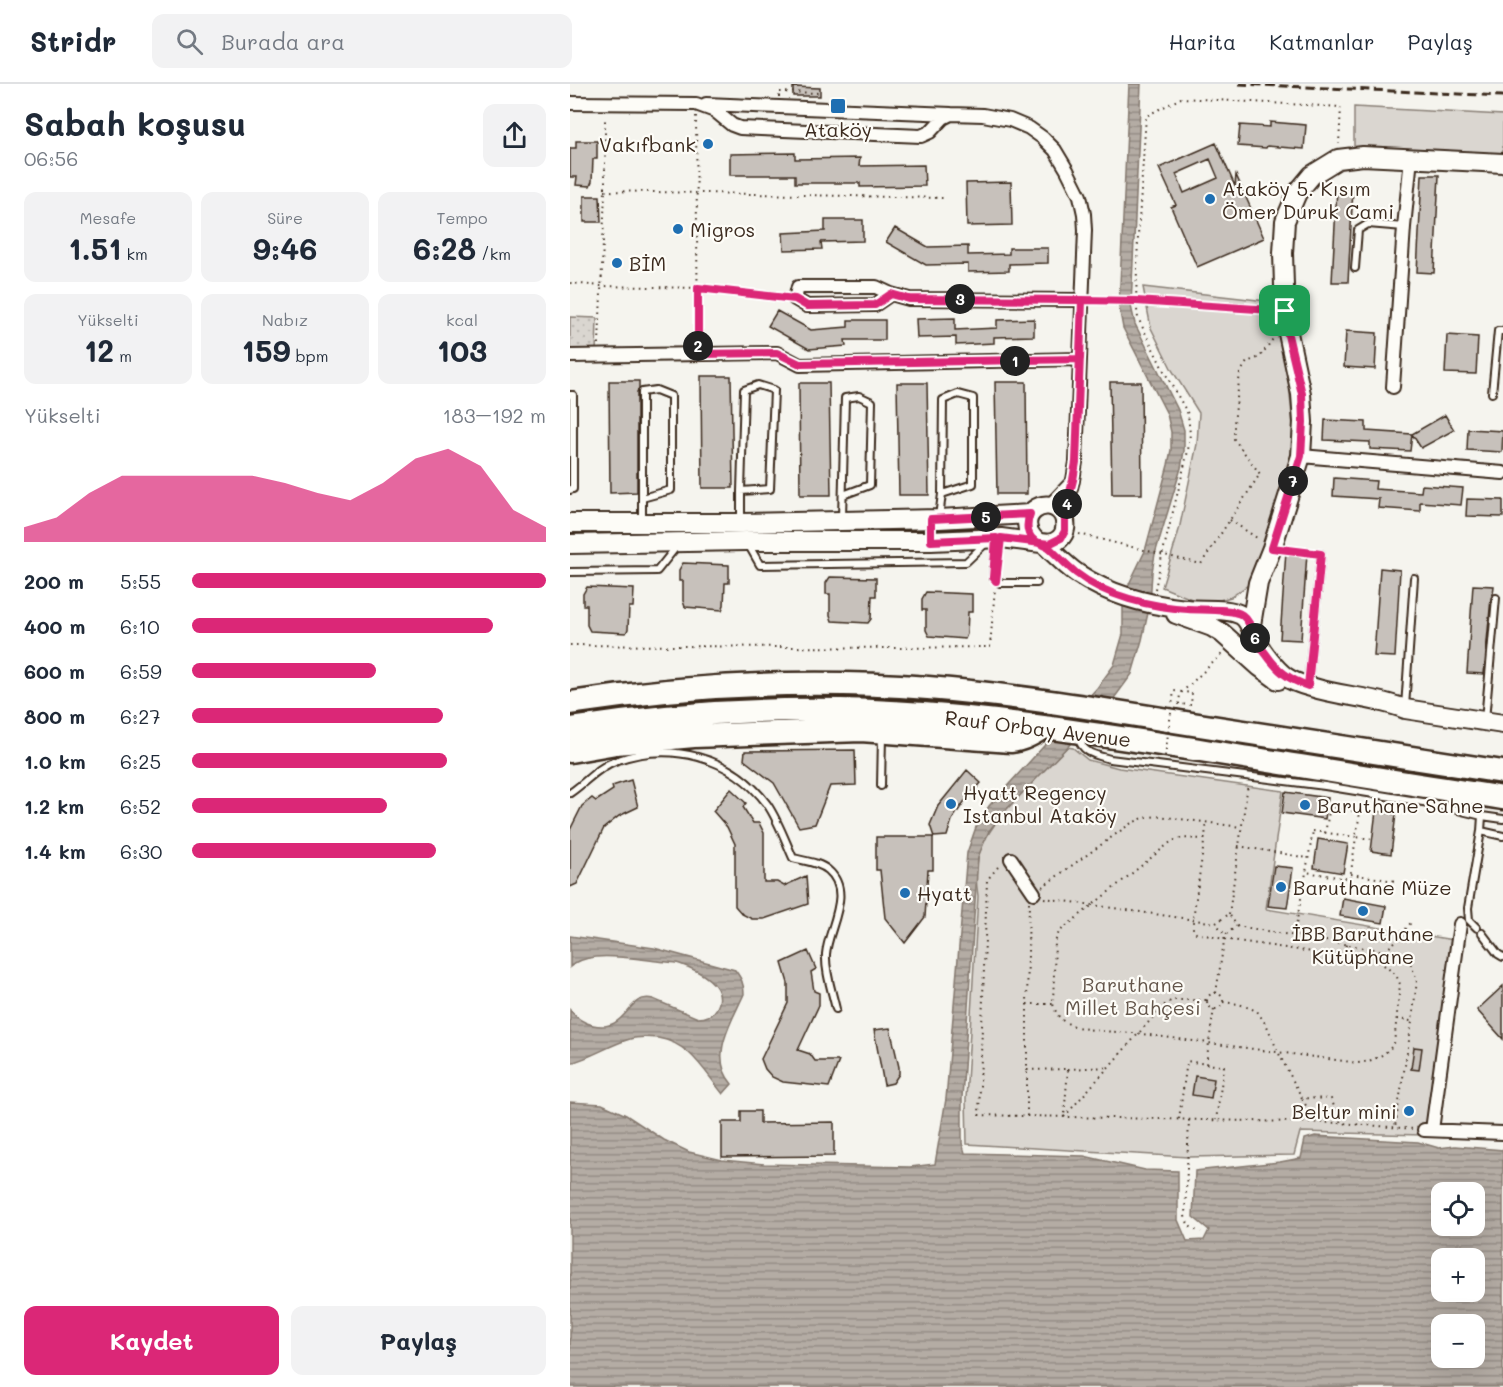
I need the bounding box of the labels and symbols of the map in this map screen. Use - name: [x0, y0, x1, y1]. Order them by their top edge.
- marker: Ataköy: [829, 97, 847, 115]
- place label: Ataköy: [804, 116, 872, 142]
- place label: Vakıfbank: [599, 131, 696, 157]
- marker: Vakıfbank: [701, 137, 715, 151]
- place label: Ataköy 5. Kısım Ömer Duruk Cami: [1222, 175, 1394, 224]
- marker: Ataköy 5. Kısım Ömer Duruk Cami: [1203, 192, 1217, 206]
- place label: Migros: [690, 216, 755, 242]
- marker: Migros: [671, 222, 685, 236]
- place label: BİM: [629, 250, 666, 276]
- marker: BİM: [610, 256, 624, 270]
- pin: 3: [945, 284, 975, 314]
- pin: [1259, 285, 1310, 336]
- pin: 2: [683, 331, 713, 361]
- pin: 1: [1000, 346, 1030, 376]
- pin: 7: [1278, 466, 1308, 496]
- pin: 4: [1052, 489, 1082, 519]
- pin: 5: [971, 502, 1001, 532]
- pin: 6: [1240, 623, 1270, 653]
- street label: Rauf Orbay Avenue: [943, 704, 1133, 752]
- place label: Hyatt Regency Istanbul Ataköy: [963, 779, 1117, 828]
- place label: Baruthane Sahne: [1317, 792, 1484, 818]
- marker: Hyatt Regency Istanbul Ataköy: [944, 797, 958, 811]
- marker: Baruthane Sahne: [1298, 798, 1312, 812]
- place label: Baruthane Müze: [1293, 874, 1452, 900]
- place label: Hyatt: [917, 880, 972, 906]
- marker: Baruthane Müze: [1274, 880, 1288, 894]
- marker: Hyatt: [898, 886, 912, 900]
- marker: İBB Baruthane Kütüphane: [1356, 904, 1370, 918]
- place label: İBB Baruthane Kütüphane: [1292, 920, 1434, 969]
- park label: Baruthane Millet Bahçesi: [1065, 971, 1201, 1020]
- place label: Beltur mini: [1292, 1098, 1397, 1124]
- marker: Beltur mini: [1402, 1104, 1416, 1118]

